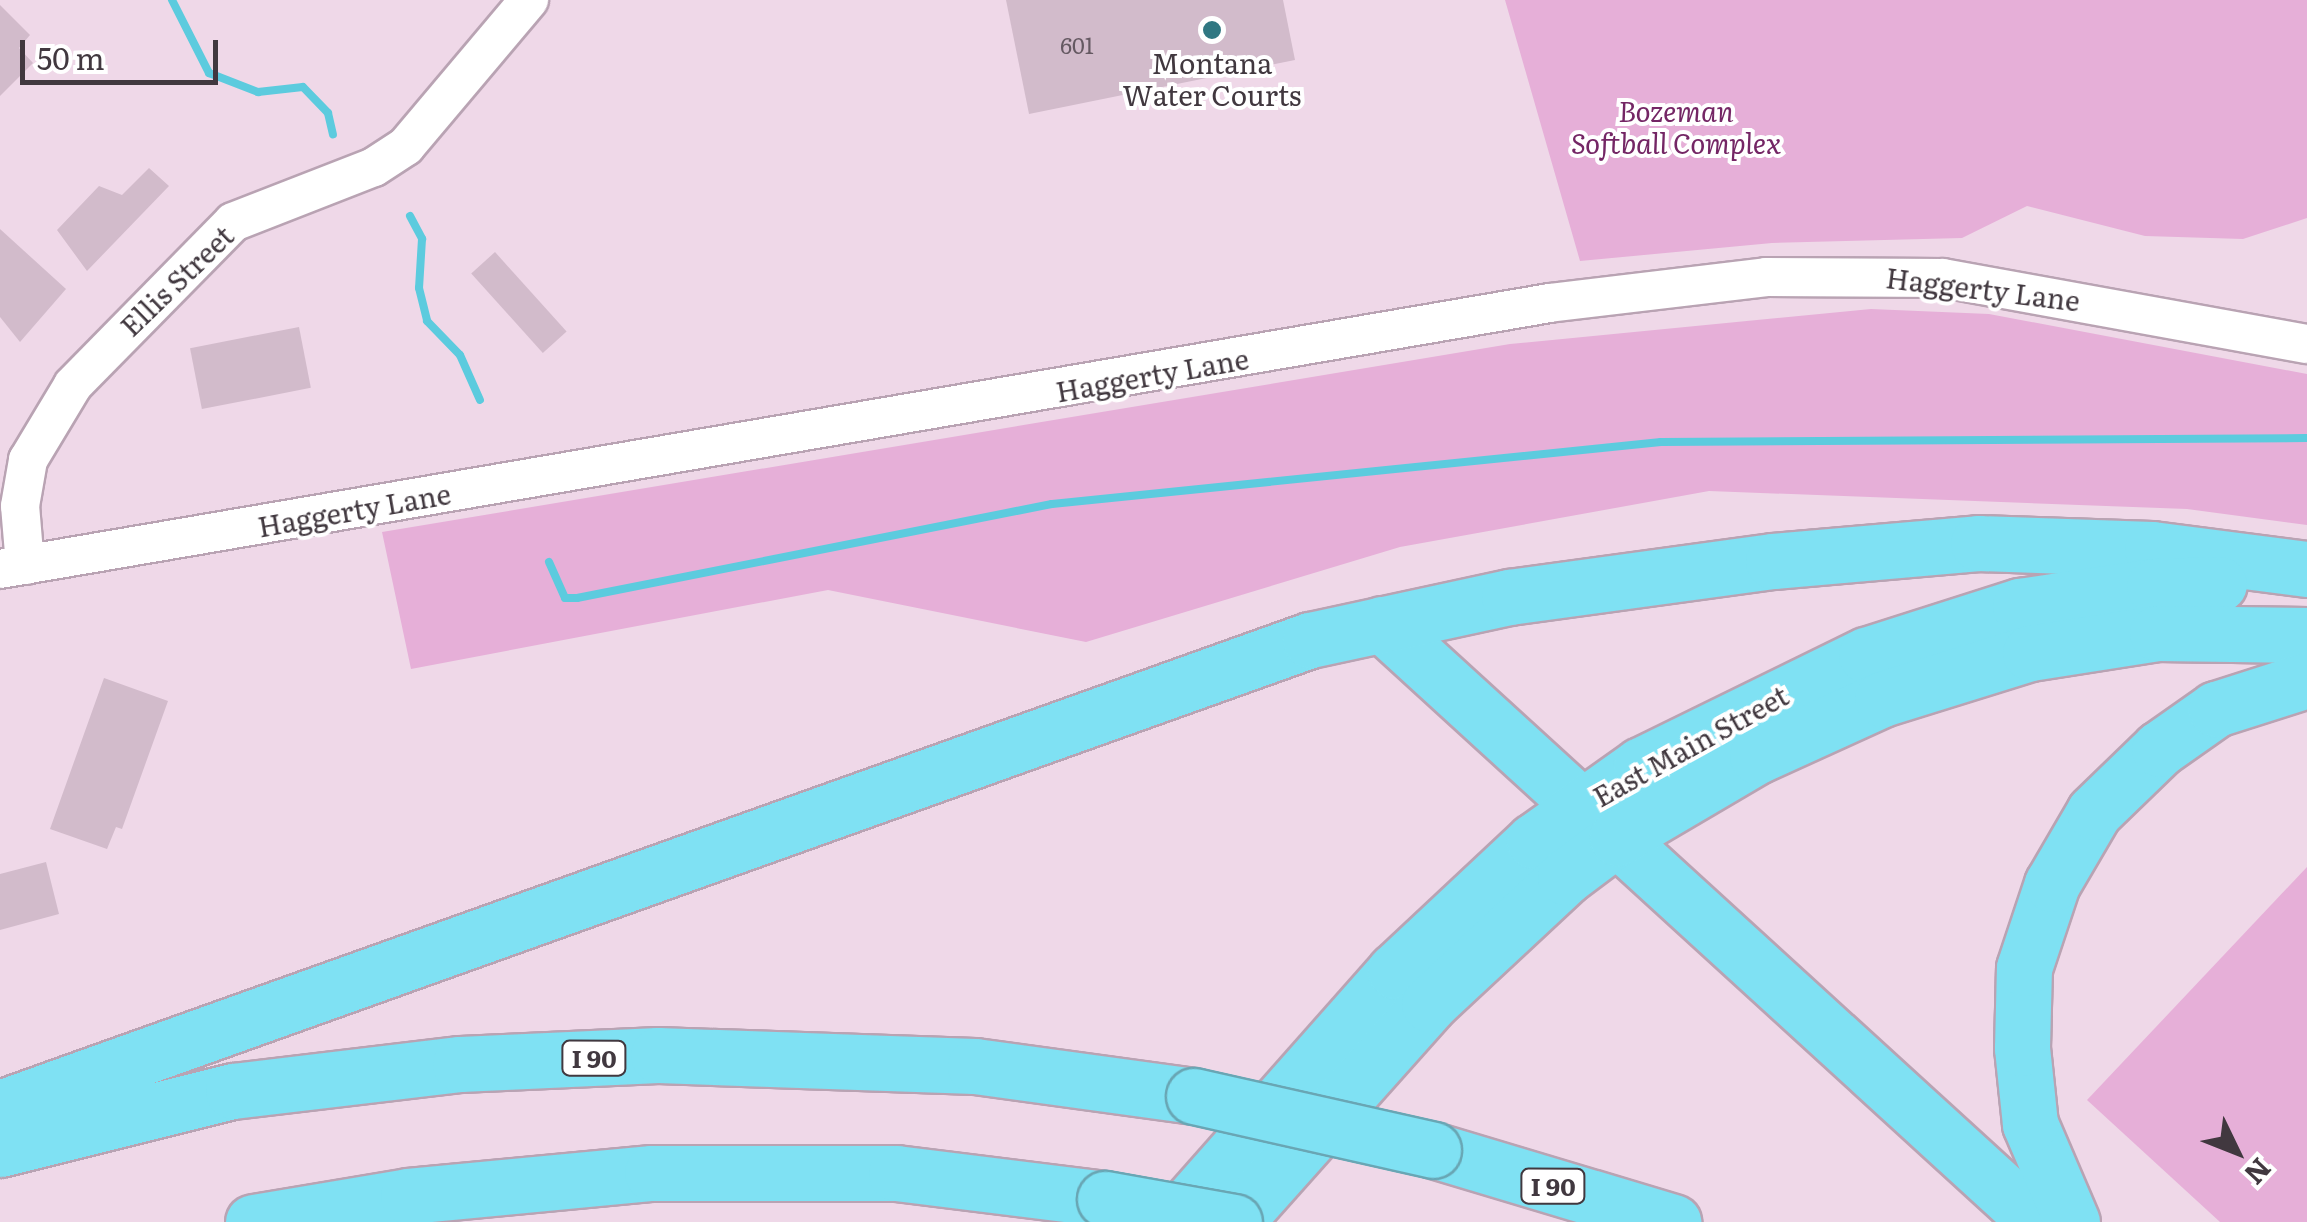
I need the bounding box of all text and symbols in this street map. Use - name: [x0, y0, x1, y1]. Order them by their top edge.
- marker: Montana Water Courts: [1201, 19, 1223, 41]
- scale bar: [25, 20, 222, 82]
- house number: 601: [1060, 32, 1094, 58]
- text: 50 m: [37, 35, 105, 79]
- place label: Montana Water Courts: [1123, 45, 1301, 111]
- park label: Bozeman Softball Complex: [1571, 93, 1781, 159]
- street label: Ellis Street: [112, 218, 240, 342]
- street label: Haggerty Lane: [1884, 259, 2082, 317]
- street label: Haggerty Lane: [1053, 341, 1251, 407]
- street label: Haggerty Lane: [255, 476, 453, 542]
- street label: East Main Street: [1586, 677, 1794, 813]
- road number: I 90: [559, 1038, 629, 1078]
- north arrow: [2187, 1102, 2287, 1202]
- text: N: [2236, 1150, 2282, 1195]
- road number: I 90: [1518, 1166, 1588, 1206]

